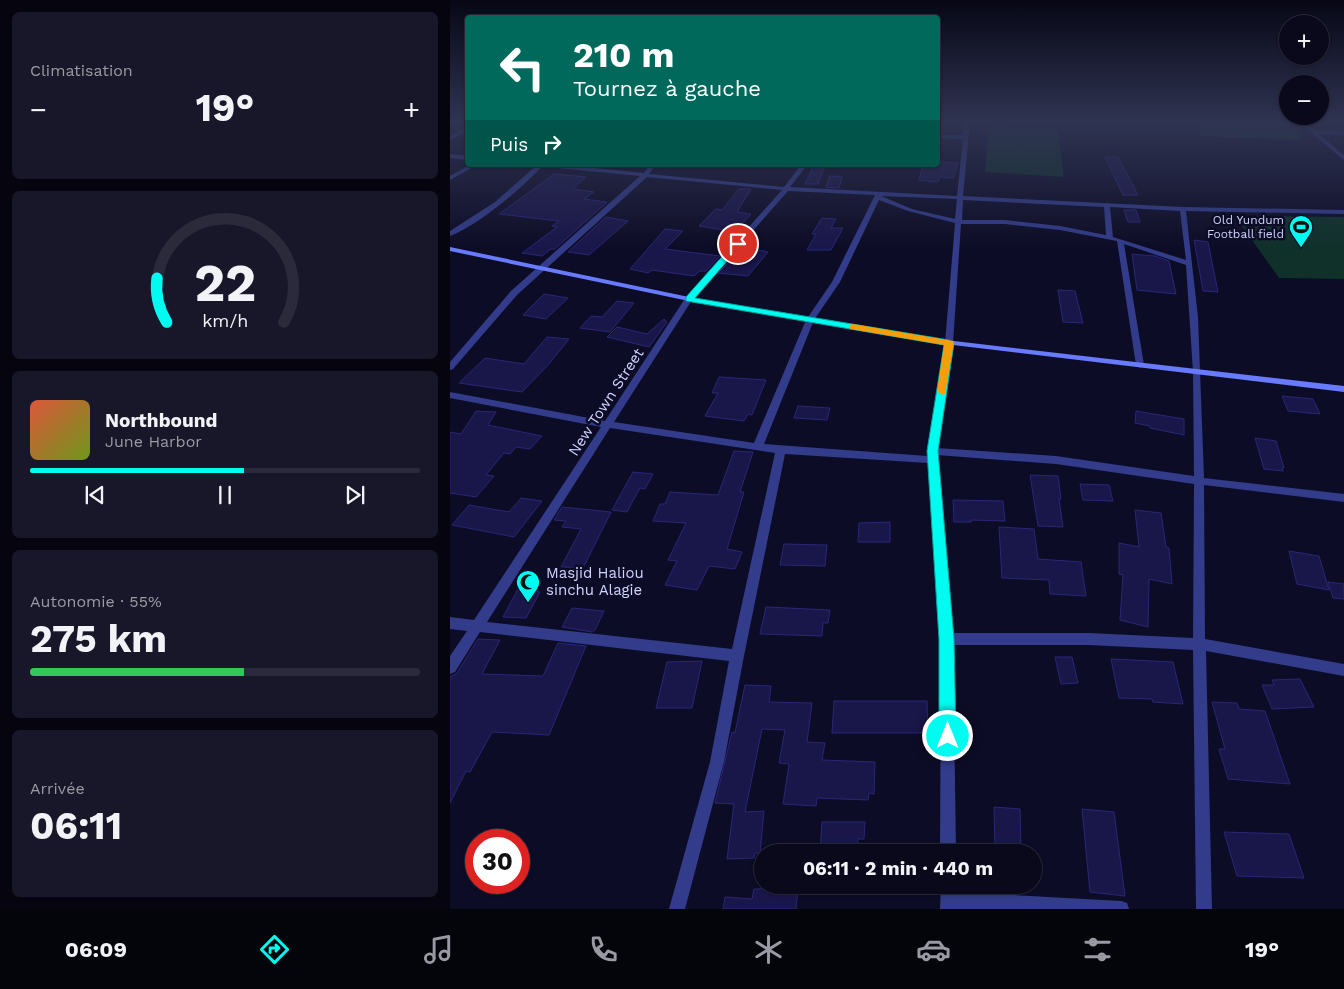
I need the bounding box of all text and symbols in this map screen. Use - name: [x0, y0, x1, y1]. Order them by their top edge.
- map controls: [1279, 15, 1329, 125]
- button: +: [1279, 15, 1329, 65]
- text: 210 m: [573, 34, 674, 76]
- icon: left: [490, 35, 555, 100]
- text: Climatisation: [30, 61, 133, 80]
- button: −: [1279, 75, 1329, 125]
- text: Tournez à gauche: [573, 76, 761, 101]
- text: 19°: [196, 86, 254, 130]
- text: −: [30, 93, 47, 126]
- text: +: [403, 93, 420, 126]
- icon: right: [538, 130, 566, 158]
- text: Puis: [490, 133, 528, 156]
- place label: Old Yundum Football field: [1207, 213, 1284, 241]
- sports icon: Old Yundum Football field: [1288, 214, 1314, 248]
- pin: [717, 223, 759, 265]
- icon: arrive: [724, 230, 752, 258]
- text: 22: [194, 253, 256, 314]
- text: km/h: [202, 310, 248, 331]
- street label: New Town Street: [565, 344, 648, 459]
- text: Northbound: [105, 409, 217, 432]
- text: June Harbor: [105, 432, 202, 451]
- icon: previous: [81, 481, 109, 509]
- icon: pause: [211, 481, 239, 509]
- icon: next: [341, 481, 369, 509]
- place label: Masjid Haliou sinchu Alagie: [546, 564, 644, 599]
- mosque icon: Masjid Haliou sinchu Alagie: [515, 569, 541, 603]
- text: Autonomie · 55%: [30, 592, 162, 611]
- text: 275 km: [30, 617, 167, 661]
- position arrow: [921, 709, 973, 761]
- text: Arrivée: [30, 779, 85, 798]
- text: 06:11: [30, 804, 122, 848]
- speed limit sign: 30: [465, 829, 530, 894]
- text: 06:11 · 2 min · 440 m: [803, 857, 993, 880]
- icon: directions: [257, 932, 292, 967]
- icon: music: [421, 932, 456, 967]
- icon: phone: [586, 932, 621, 967]
- icon: climate: [751, 932, 786, 967]
- icon: car: [916, 932, 951, 967]
- icon: filters: [1080, 932, 1115, 967]
- text: 06:09: [65, 937, 127, 962]
- text: 19°: [1245, 937, 1279, 962]

